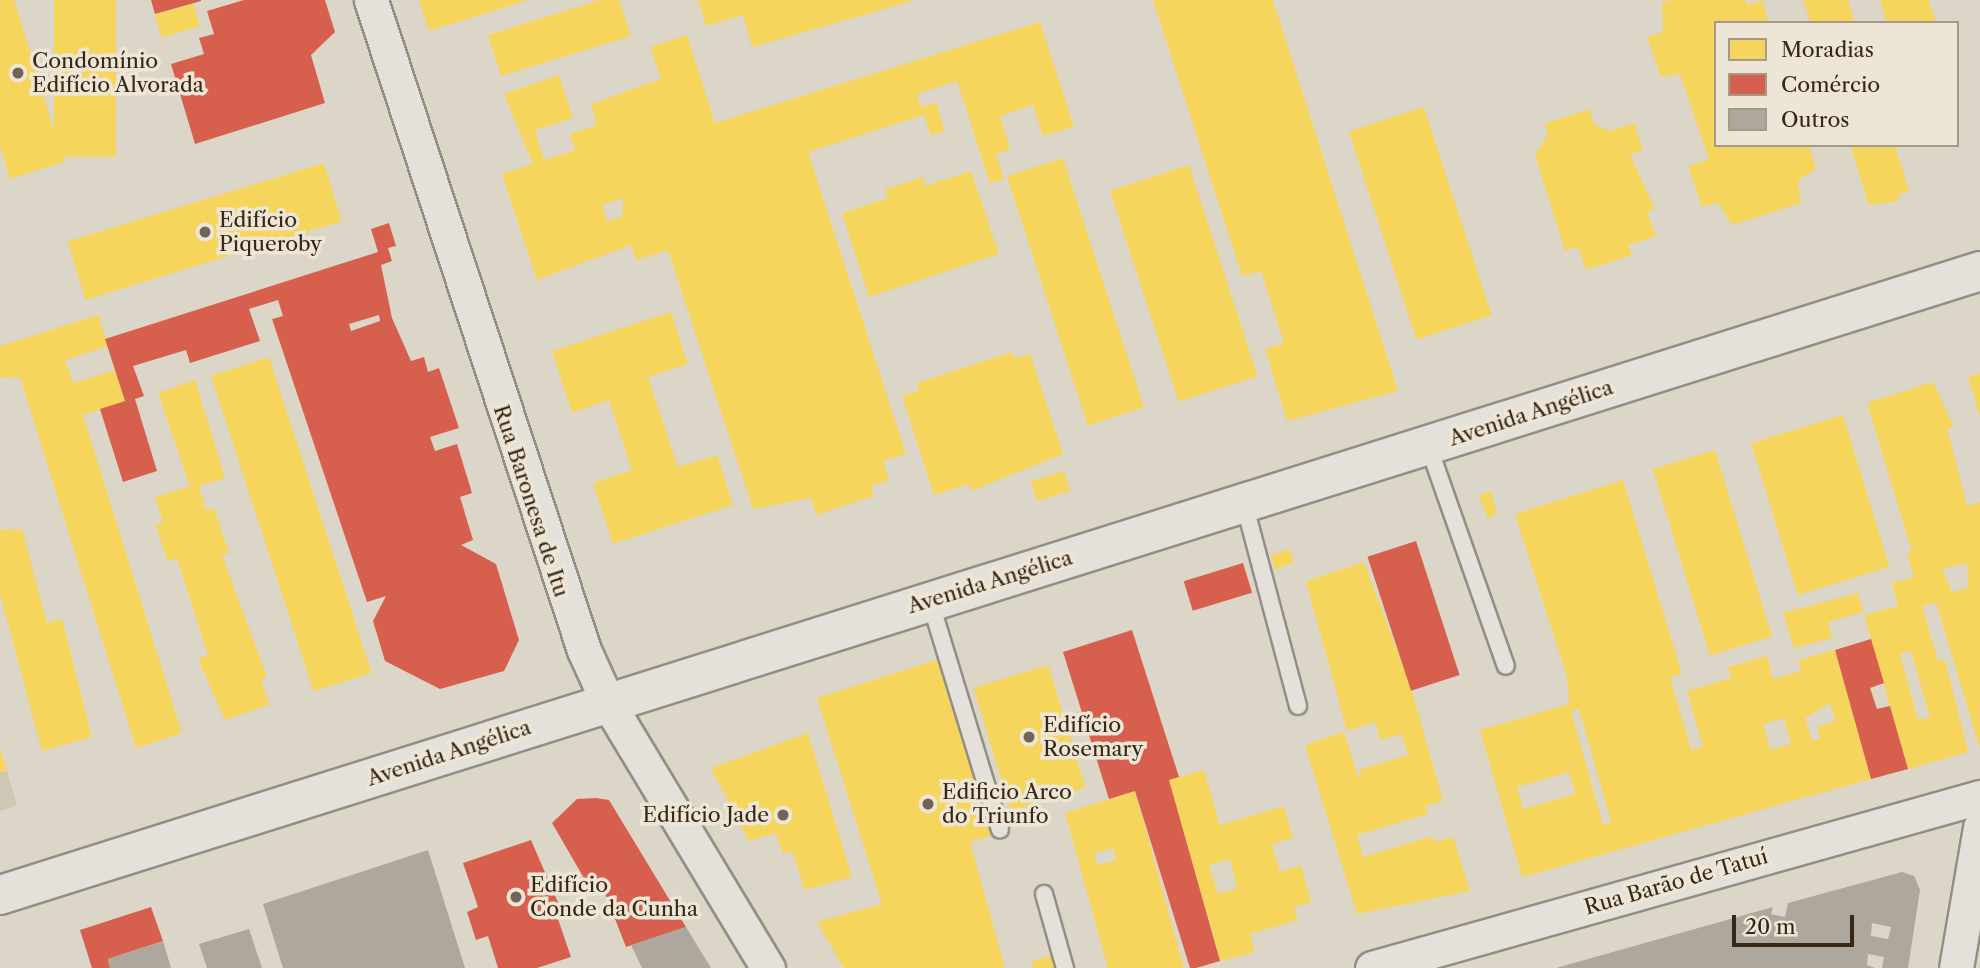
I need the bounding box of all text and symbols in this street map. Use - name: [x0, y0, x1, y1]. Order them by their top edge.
- legend: [1714, 21, 1959, 147]
- text: Moradias: [1781, 37, 1874, 62]
- place label: Condomínio Edifício Alvorada: [32, 48, 205, 98]
- marker: Condomínio Edifício Alvorada: [10, 65, 26, 81]
- text: Comércio: [1781, 72, 1880, 97]
- text: Outros: [1781, 107, 1849, 132]
- place label: Edifício Piqueroby: [219, 207, 322, 257]
- marker: Edifício Piqueroby: [197, 224, 213, 240]
- street label: Avenida Angélica: [1445, 374, 1617, 452]
- street label: Rua Baronesa de Itu: [488, 402, 574, 600]
- street label: Avenida Angélica: [904, 545, 1076, 619]
- place label: Edifício Rosemary: [1043, 712, 1143, 762]
- street label: Avenida Angélica: [363, 714, 535, 792]
- marker: Edifício Rosemary: [1021, 729, 1037, 745]
- place label: Edificio Arco do Triunfo: [942, 779, 1073, 829]
- marker: Edificio Arco do Triunfo: [920, 796, 936, 812]
- place label: Edifício Jade: [643, 802, 769, 828]
- marker: Edifício Jade: [775, 807, 791, 823]
- street label: Rua Barão de Tatuí: [1581, 844, 1771, 920]
- place label: Edifício Conde da Cunha: [530, 872, 698, 922]
- marker: Edifício Conde da Cunha: [508, 889, 524, 905]
- scale bar: [1735, 902, 1857, 946]
- text: 20 m: [1745, 914, 1796, 939]

